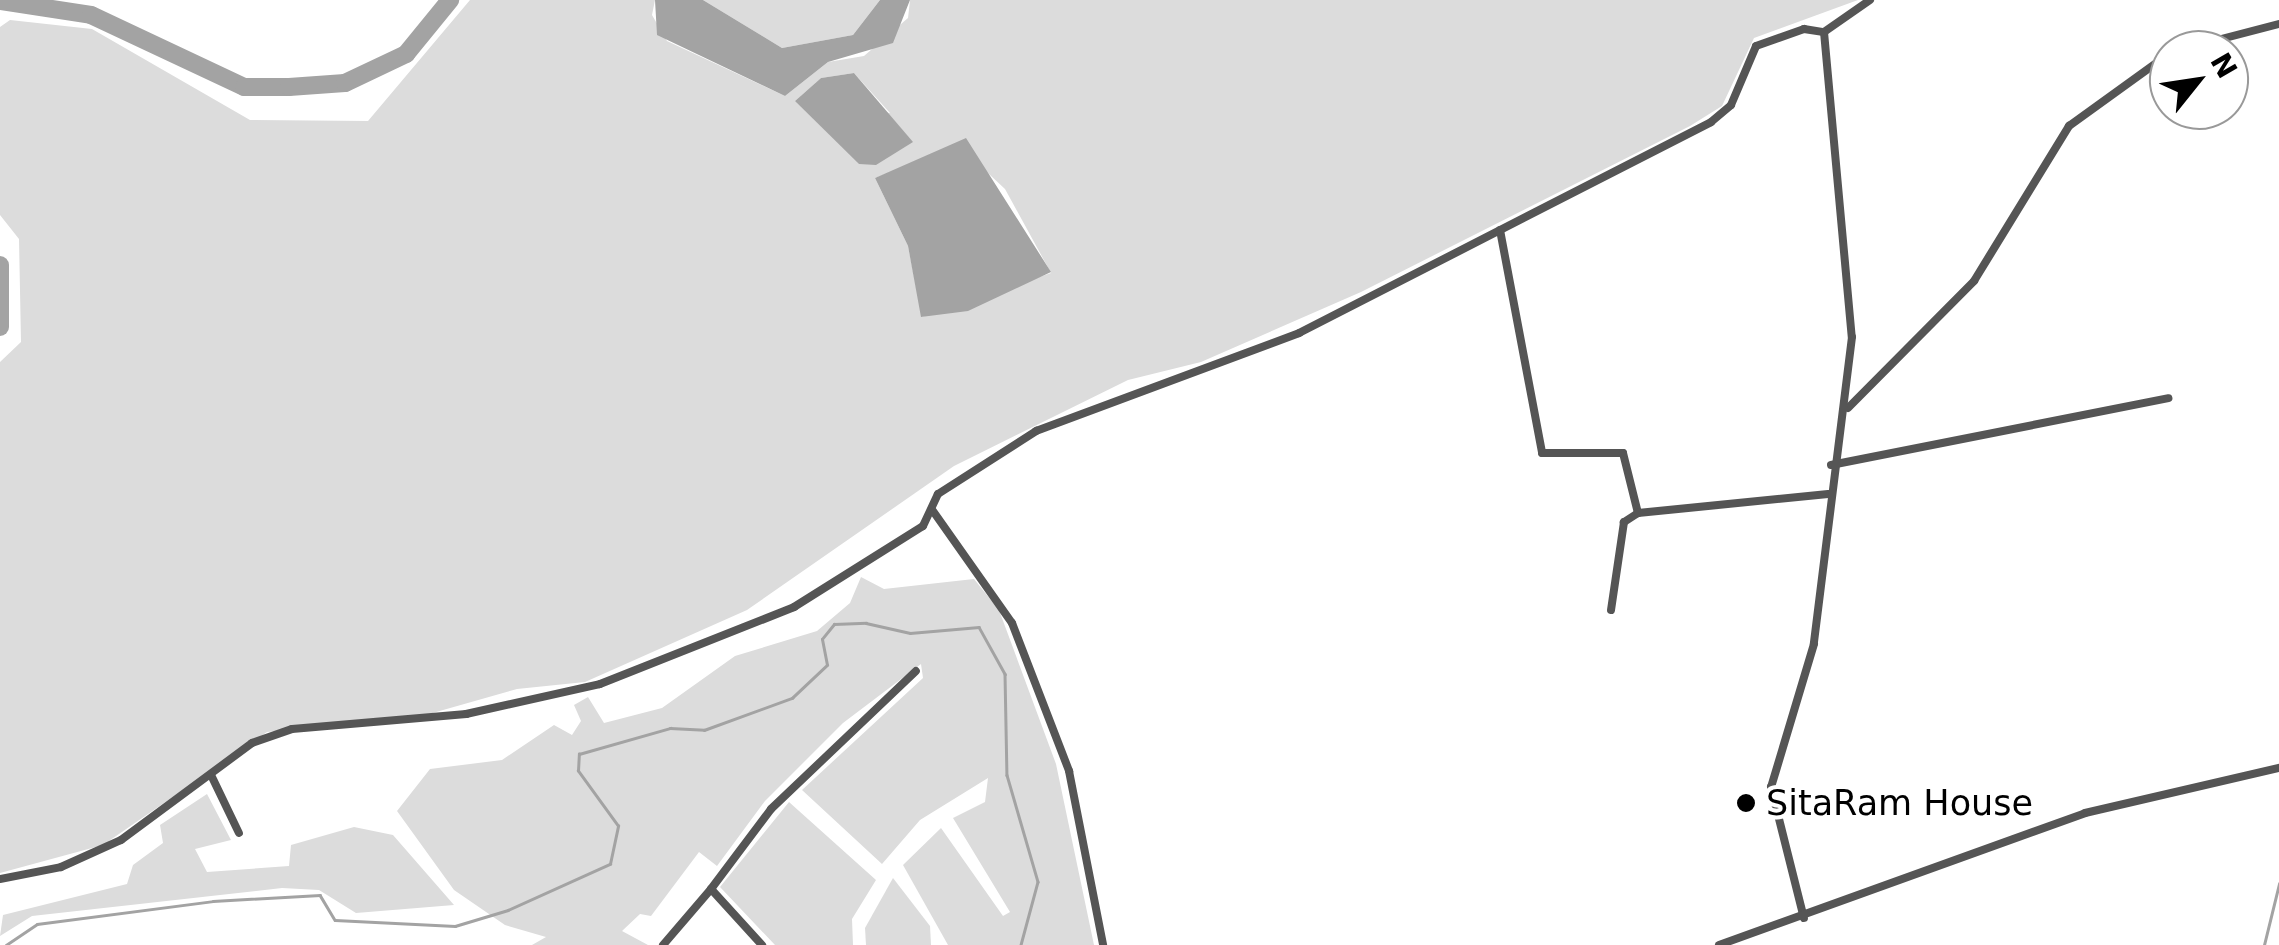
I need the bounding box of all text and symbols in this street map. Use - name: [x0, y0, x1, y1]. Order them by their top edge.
- north arrow: [2149, 30, 2249, 130]
- text: N: [2204, 47, 2244, 84]
- place label: SitaRam House: [1766, 782, 2033, 824]
- marker: SitaRam House: [1735, 792, 1757, 814]

